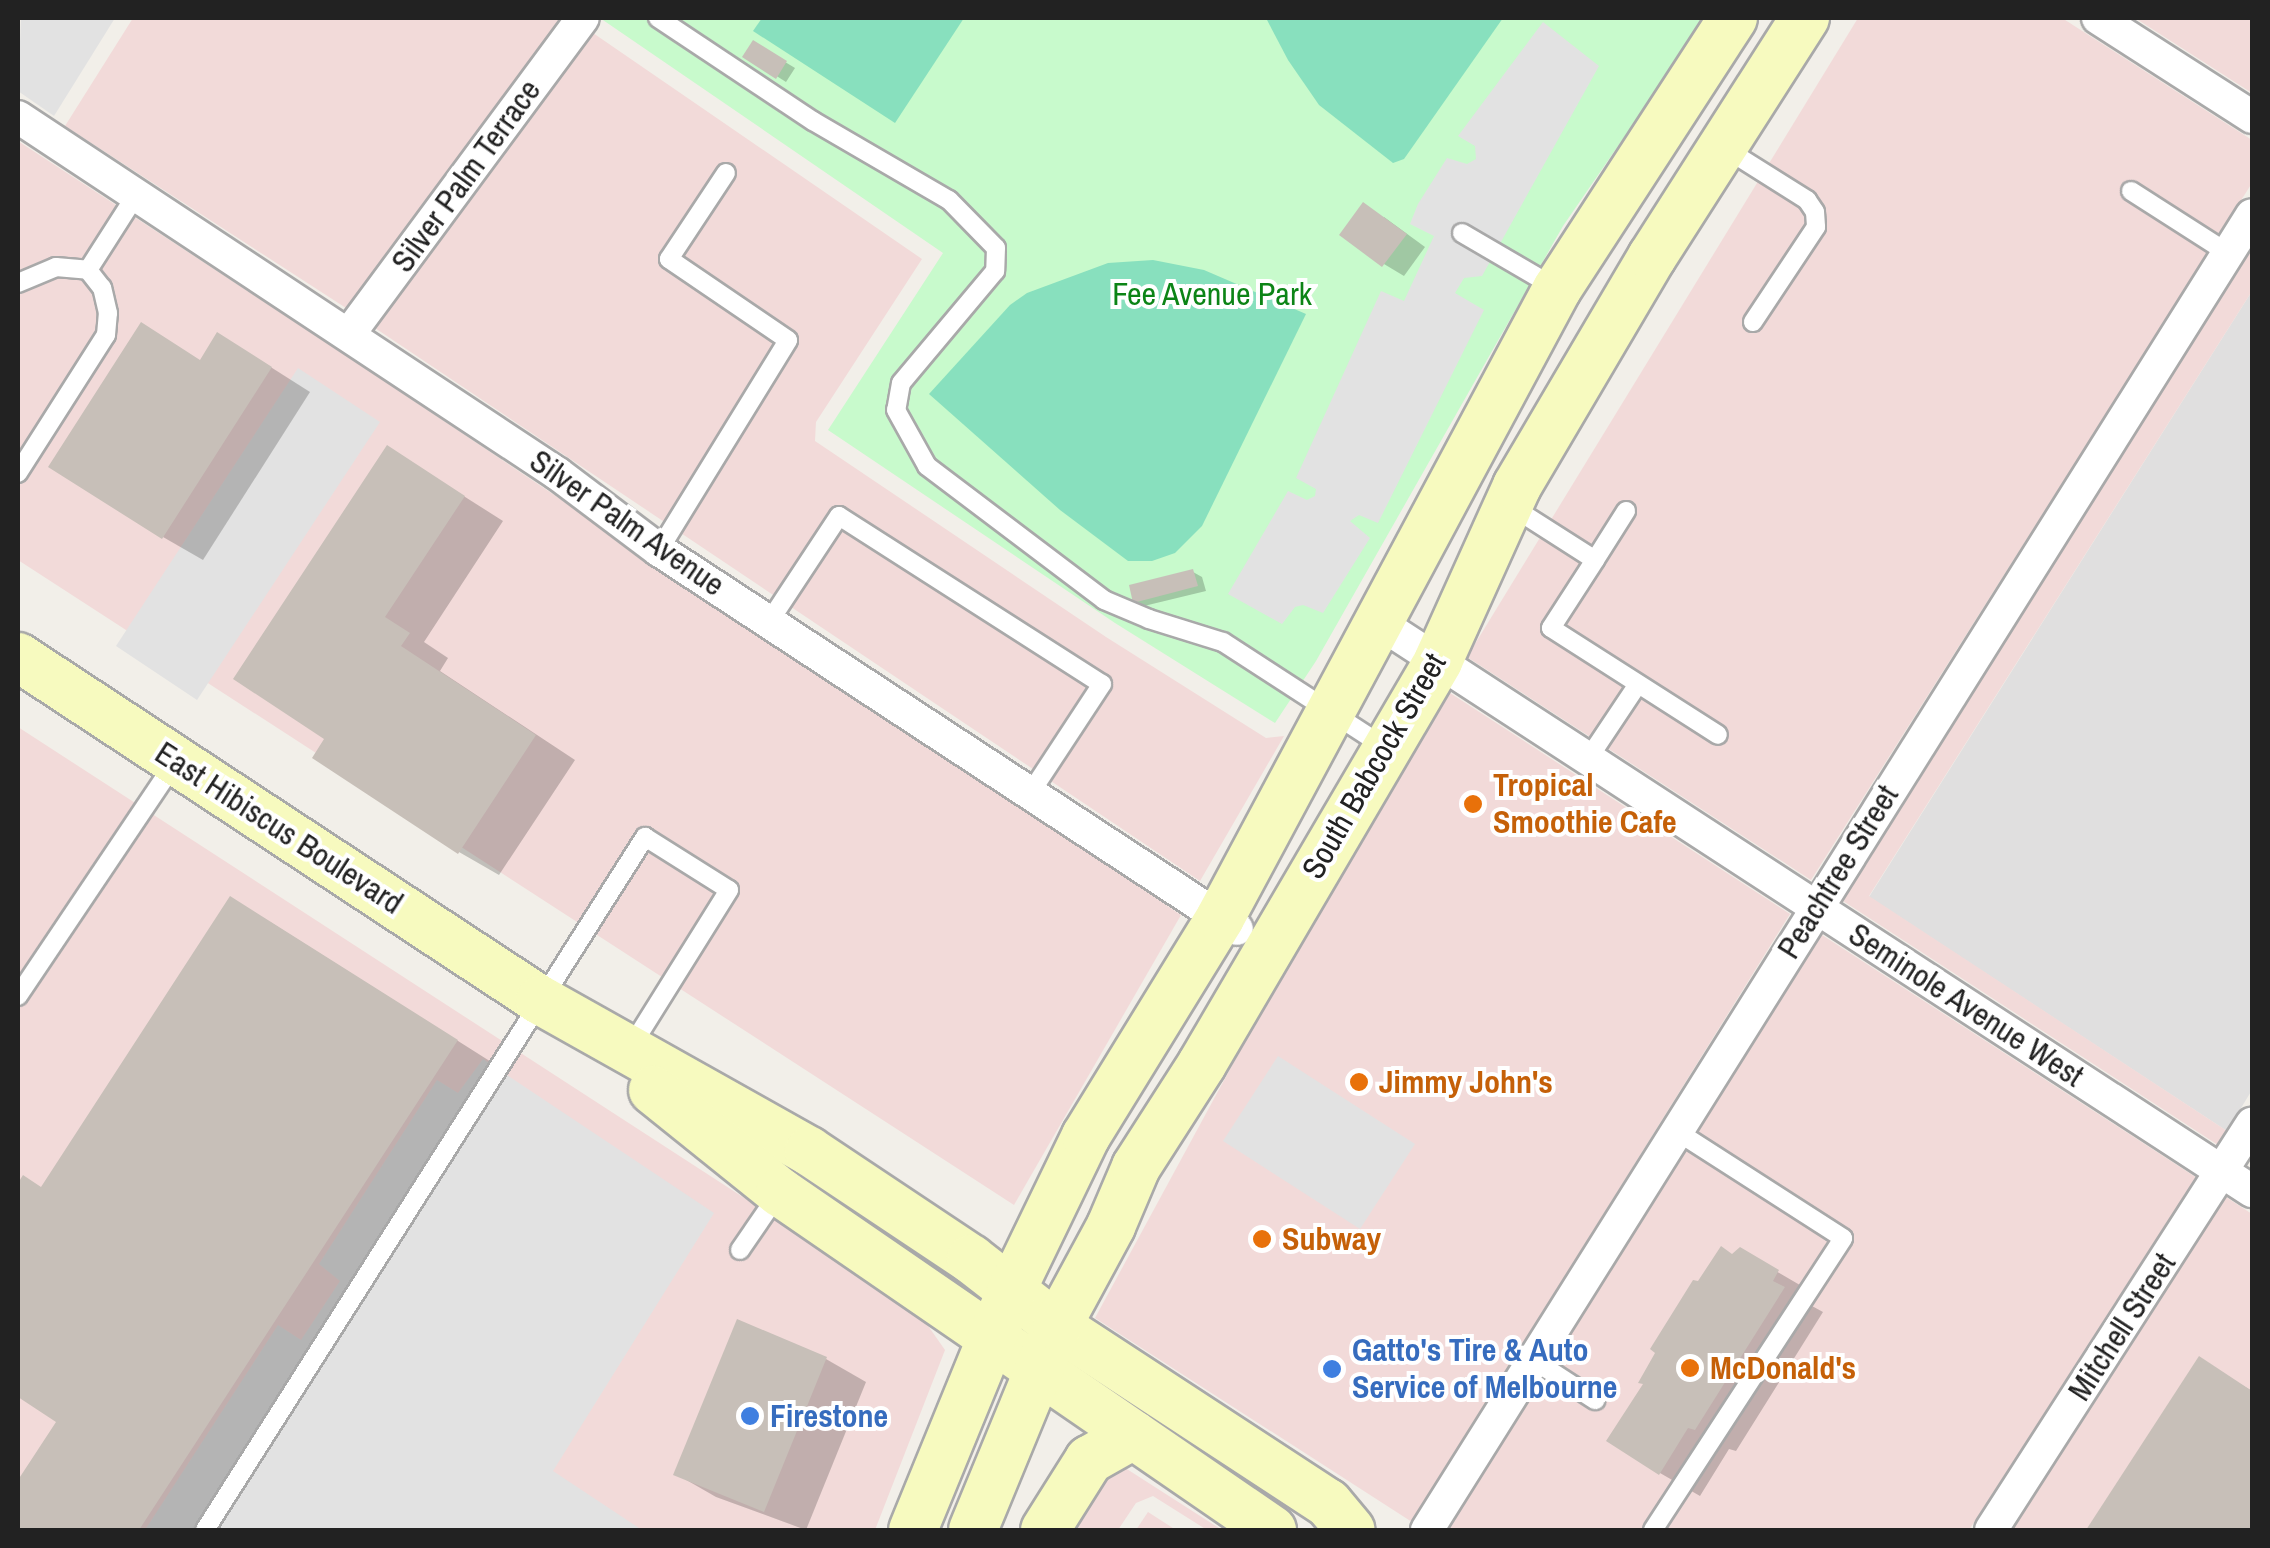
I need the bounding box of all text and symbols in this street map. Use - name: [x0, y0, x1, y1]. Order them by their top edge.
- street label: Silver Palm Terrace: [383, 72, 549, 280]
- park label: Fee Avenue Park: [1111, 275, 1313, 313]
- street label: Silver Palm Avenue: [522, 441, 732, 605]
- street label: South Babcock Street: [1294, 646, 1454, 886]
- street label: East Hibiscus Boulevard: [148, 734, 410, 922]
- place label: Tropical Smoothie Cafe: [1493, 767, 1677, 842]
- street label: Peachtree Street: [1770, 778, 1906, 966]
- marker: Tropical Smoothie Cafe: [1462, 793, 1484, 815]
- street label: Seminole Avenue West: [1841, 914, 2091, 1096]
- place label: Jimmy John's: [1379, 1063, 1553, 1101]
- marker: Jimmy John's: [1348, 1071, 1370, 1093]
- place label: Subway: [1282, 1220, 1381, 1258]
- marker: Subway: [1251, 1228, 1273, 1250]
- street label: Mitchell Street: [2060, 1246, 2184, 1408]
- place label: Gatto's Tire & Auto Service of Melbourne: [1352, 1332, 1617, 1407]
- place label: McDonald's: [1710, 1349, 1856, 1387]
- marker: McDonald's: [1679, 1357, 1701, 1379]
- marker: Gatto's Tire & Auto Service of Melbourne: [1321, 1358, 1343, 1380]
- place label: Firestone: [770, 1397, 888, 1435]
- marker: Firestone: [739, 1405, 761, 1427]

